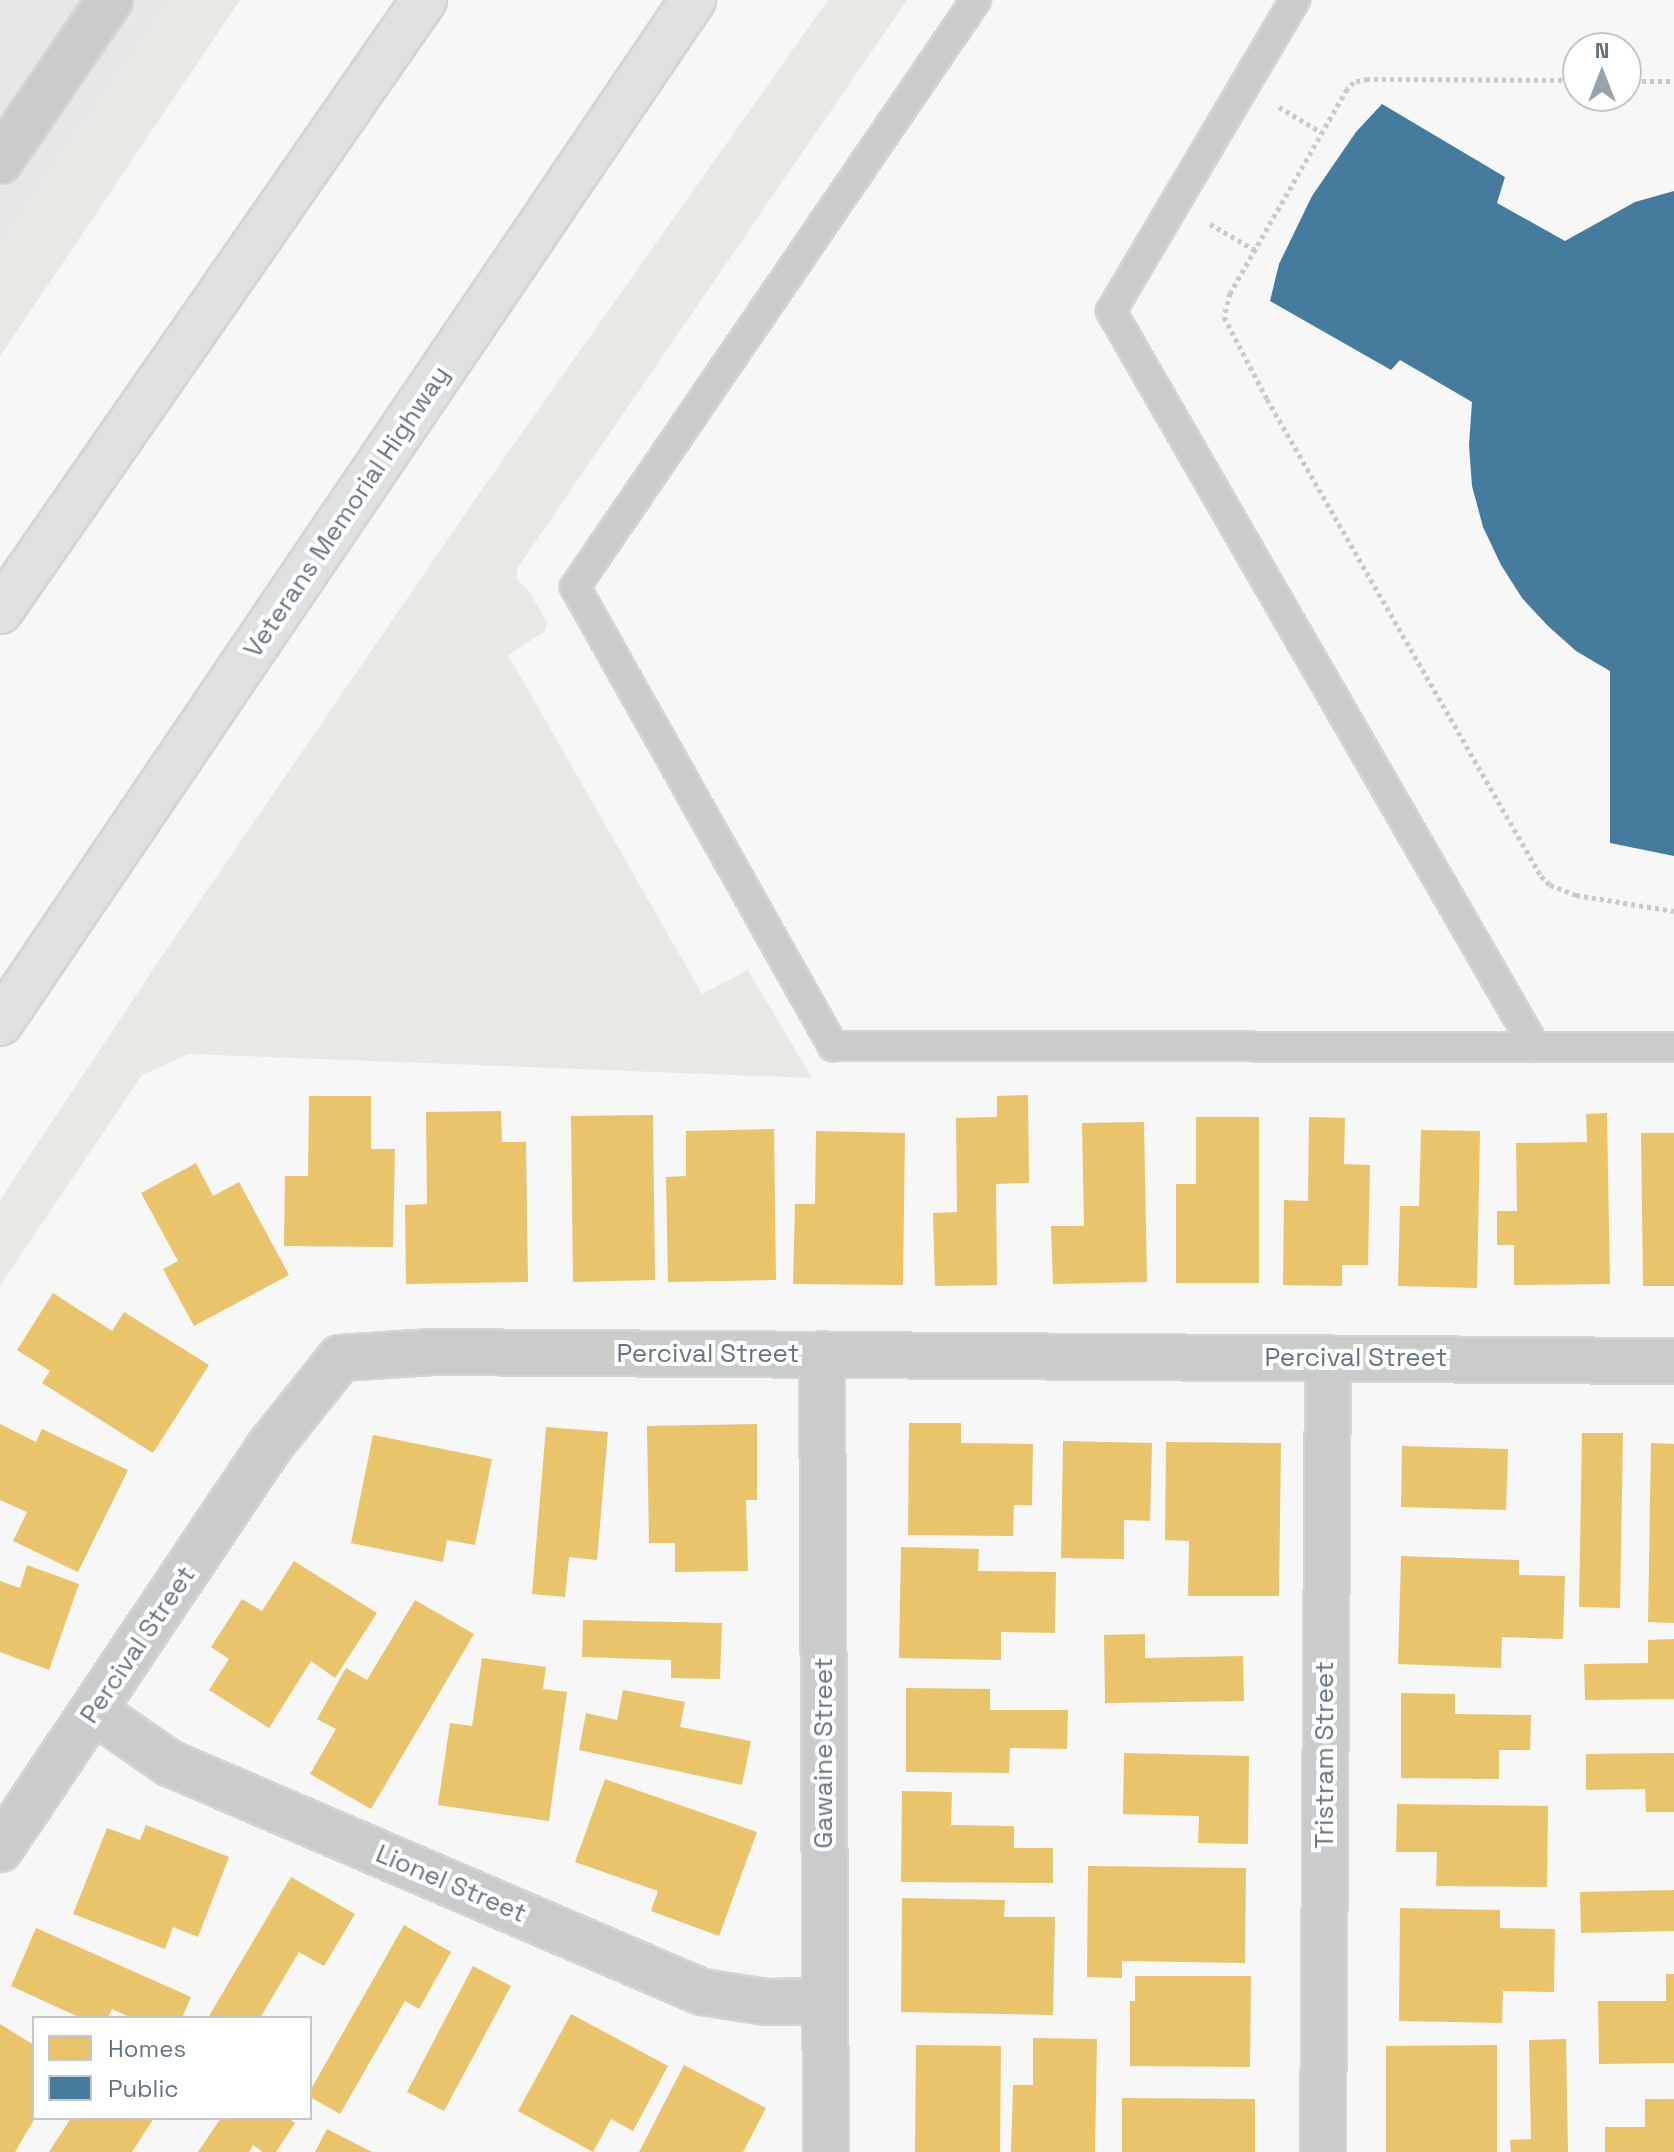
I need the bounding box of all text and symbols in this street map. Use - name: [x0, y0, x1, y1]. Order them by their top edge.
- north arrow: [1562, 32, 1642, 112]
- text: N: [1595, 36, 1609, 64]
- street label: Veterans Memorial Highway: [238, 360, 456, 664]
- street label: Percival Street: [617, 1338, 799, 1370]
- street label: Percival Street: [1265, 1342, 1447, 1374]
- street label: Percival Street: [74, 1560, 202, 1730]
- street label: Gawaine Street: [808, 1657, 840, 1849]
- street label: Tristram Street: [1309, 1661, 1341, 1849]
- street label: Lionel Street: [371, 1838, 531, 1930]
- legend: [32, 2016, 312, 2120]
- text: Homes: [108, 2033, 186, 2064]
- text: Public: [108, 2073, 179, 2104]

